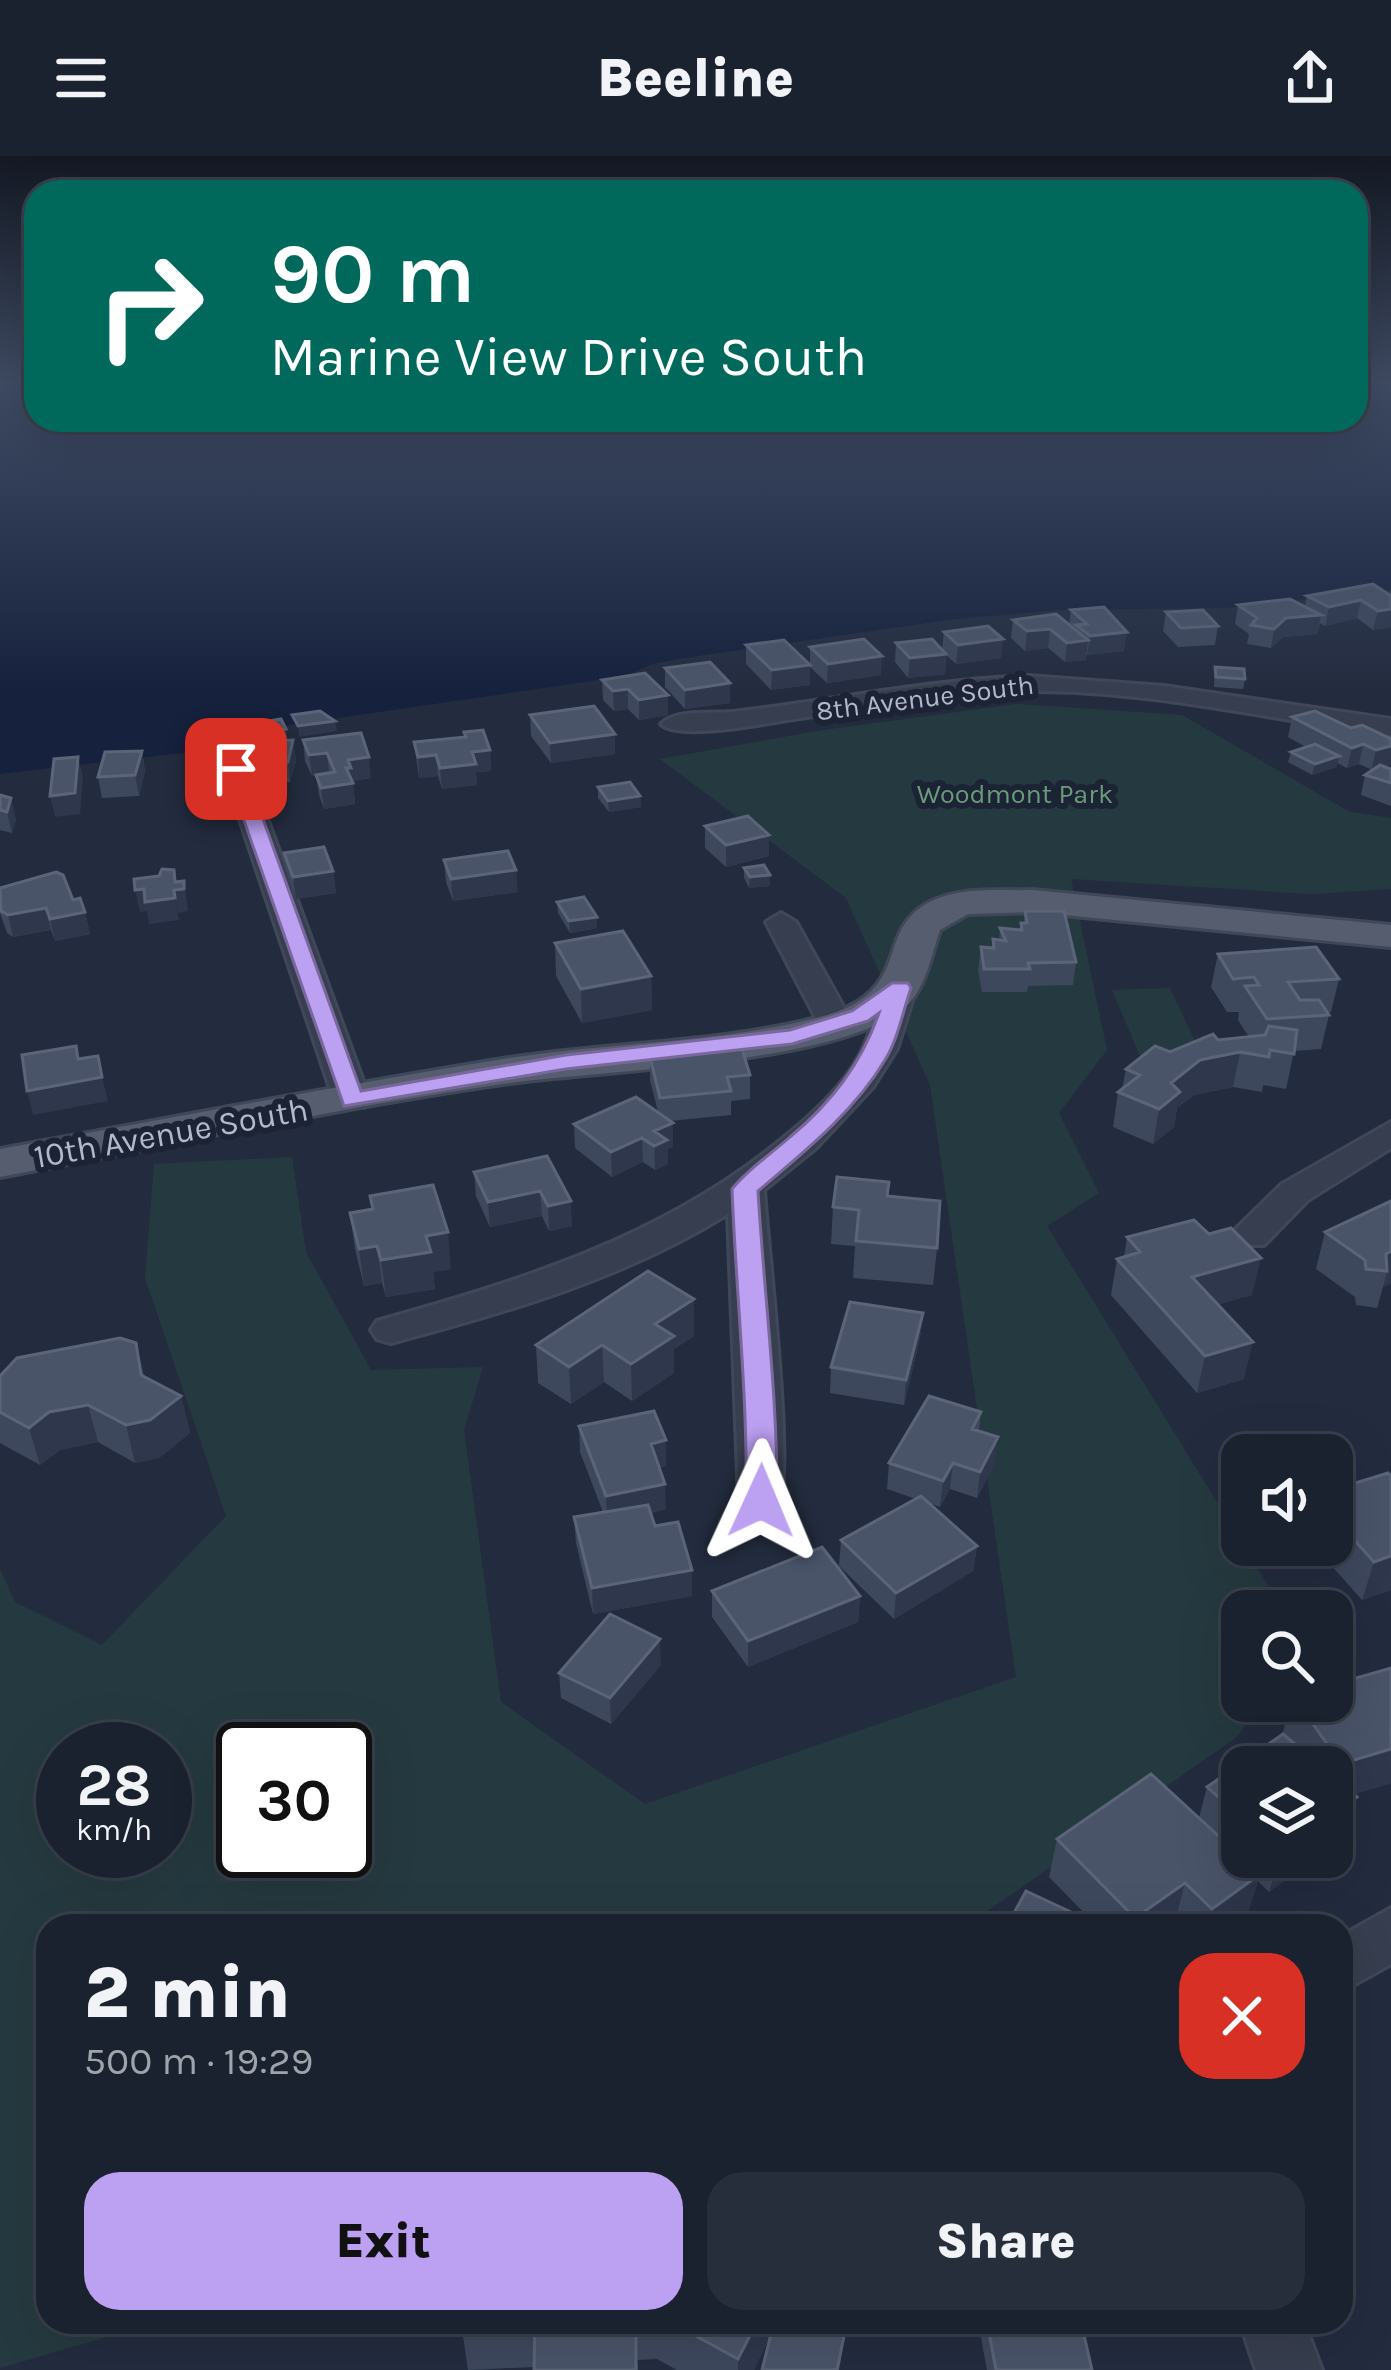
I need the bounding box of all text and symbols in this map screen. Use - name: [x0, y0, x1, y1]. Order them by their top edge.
- icon: menu: [48, 45, 114, 111]
- icon: share: [1277, 45, 1343, 111]
- text: Beeline: [597, 46, 794, 110]
- text: 90 m: [270, 225, 475, 323]
- icon: right: [72, 228, 228, 384]
- text: Marine View Drive South: [270, 325, 867, 389]
- street label: 8th Avenue South: [815, 669, 1035, 727]
- pin: [185, 718, 287, 820]
- icon: arrive: [203, 736, 269, 802]
- park label: Woodmont Park: [917, 778, 1113, 810]
- street label: 10th Avenue South: [31, 1090, 311, 1176]
- map controls: [1221, 1434, 1353, 1878]
- button: sound: [1221, 1434, 1353, 1566]
- position arrow: [698, 1438, 824, 1564]
- button: search: [1221, 1590, 1353, 1722]
- speed limit sign: 30: [216, 1722, 372, 1878]
- button: layers: [1221, 1746, 1353, 1878]
- text: 28: [76, 1750, 152, 1820]
- text: km/h: [76, 1812, 152, 1848]
- text: 2 min: [84, 1951, 290, 2035]
- button: close: [1179, 1953, 1305, 2079]
- text: 500 m · 19:29: [84, 2038, 313, 2084]
- button: Exit: [84, 2172, 683, 2310]
- button: Share: [707, 2172, 1305, 2310]

